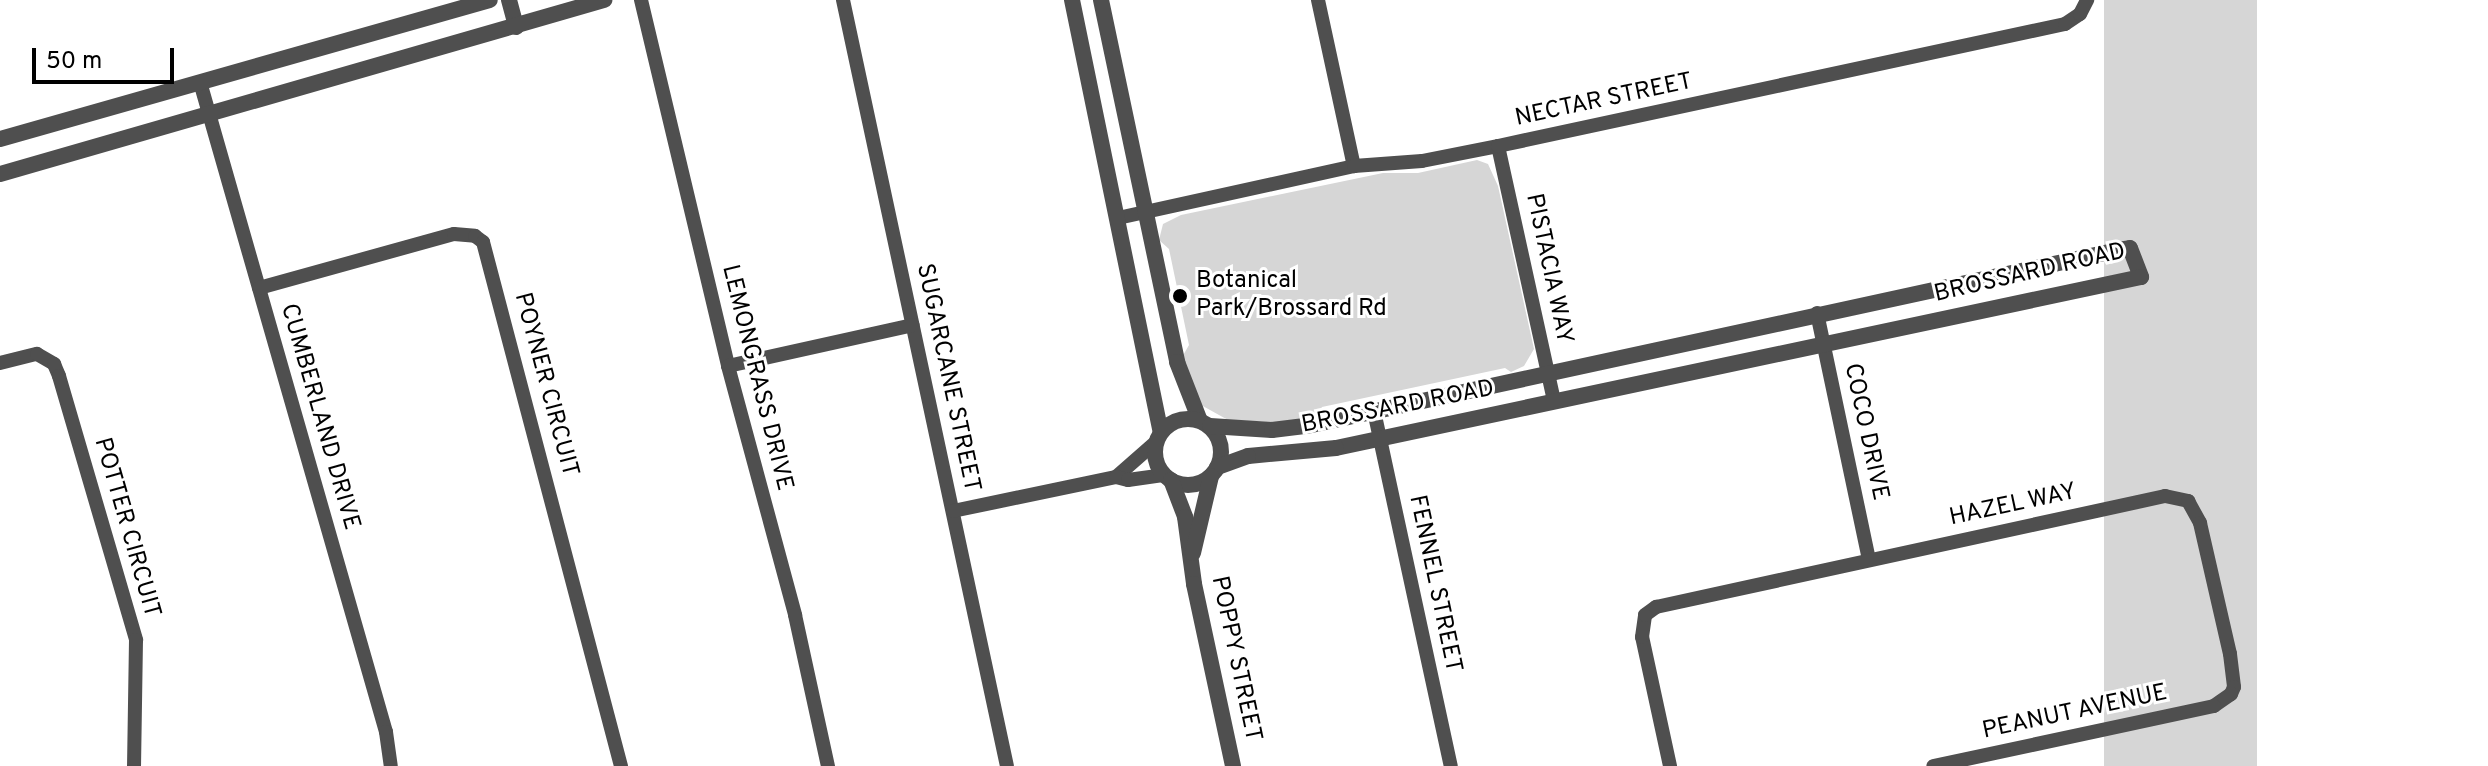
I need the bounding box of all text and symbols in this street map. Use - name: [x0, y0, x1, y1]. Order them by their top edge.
- scale bar: [36, 32, 178, 82]
- text: 50 m: [46, 47, 102, 77]
- street label: NECTAR STREET: [1513, 68, 1695, 134]
- street label: PISTACIA WAY: [1518, 190, 1578, 348]
- street label: BROSSARD ROAD: [1932, 238, 2128, 310]
- street label: SUGARCANE STREET: [909, 261, 985, 495]
- street label: LEMONGRASS DRIVE: [714, 262, 798, 494]
- place label: Botanical Park/Brossard Rd: [1196, 268, 1387, 324]
- marker: Botanical Park/Brossard Rd: [1171, 287, 1189, 305]
- street label: POYNER CIRCUIT: [507, 290, 583, 480]
- street label: CUMBERLAND DRIVE: [273, 300, 365, 534]
- street label: COCO DRIVE: [1836, 361, 1894, 503]
- street label: BROSSARD ROAD: [1299, 375, 1497, 441]
- street label: POTTER CIRCUIT: [87, 435, 165, 621]
- street label: HAZEL WAY: [1946, 478, 2080, 534]
- street label: FENNEL STREET: [1401, 492, 1467, 676]
- street label: POPPY STREET: [1203, 573, 1267, 745]
- street label: PEANUT AVENUE: [1979, 679, 2171, 747]

